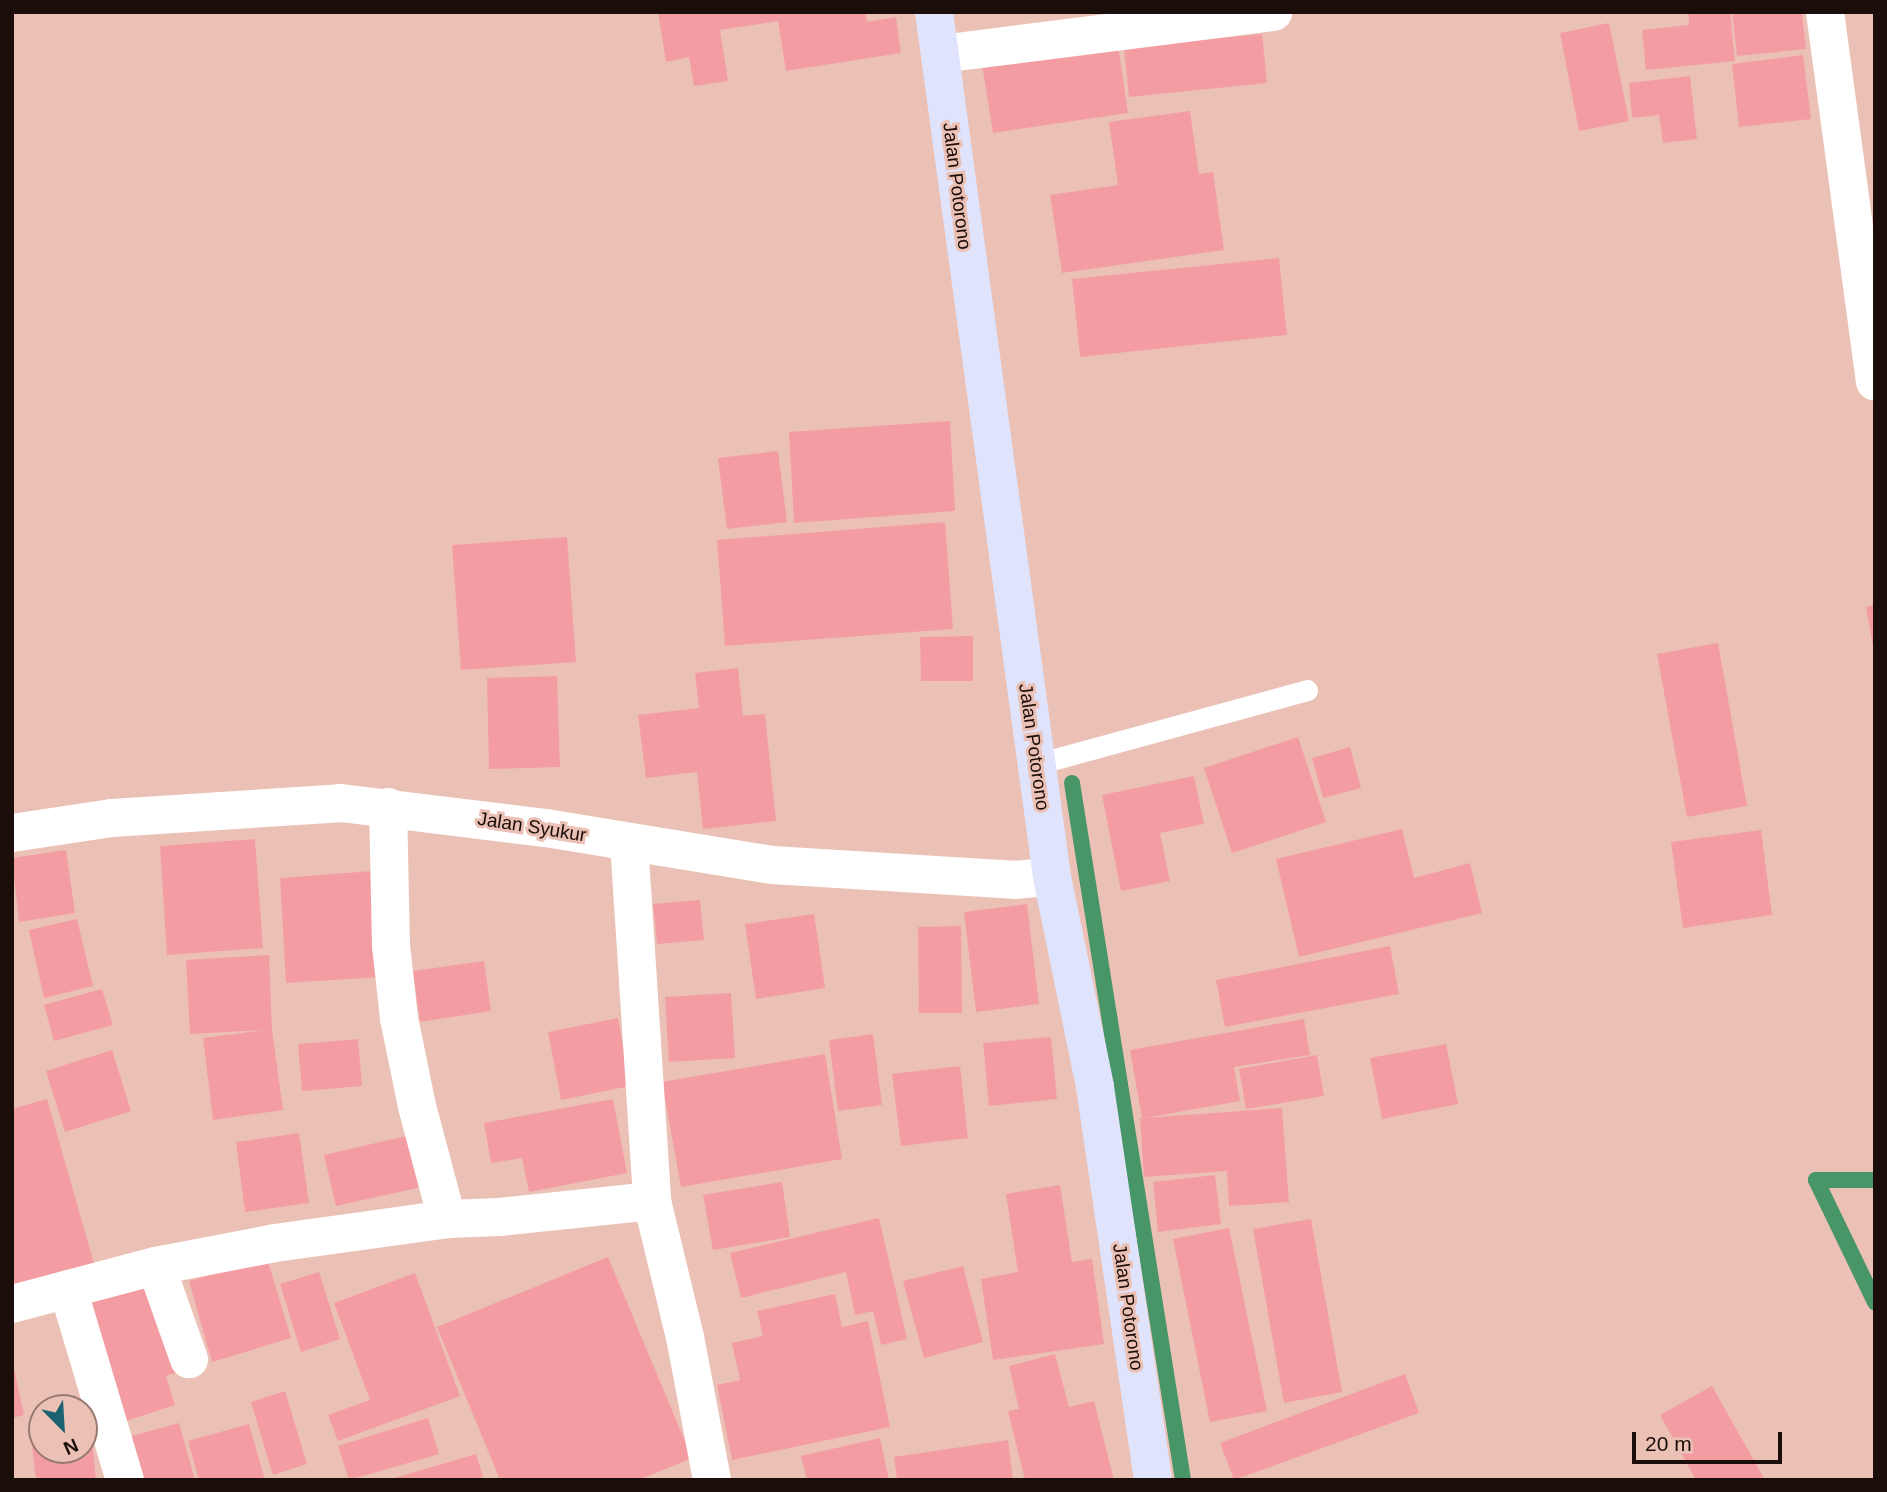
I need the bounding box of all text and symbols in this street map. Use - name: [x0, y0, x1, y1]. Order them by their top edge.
- street label: Jalan Potorono: [938, 121, 976, 251]
- street label: Jalan Potorono: [1014, 682, 1054, 812]
- street label: Jalan Syukur: [476, 807, 588, 847]
- street label: Jalan Potorono: [1108, 1242, 1148, 1372]
- north arrow: [28, 1394, 98, 1464]
- scale bar: [1635, 1418, 1786, 1462]
- text: 20 m: [1645, 1432, 1692, 1455]
- text: N: [60, 1434, 81, 1459]

